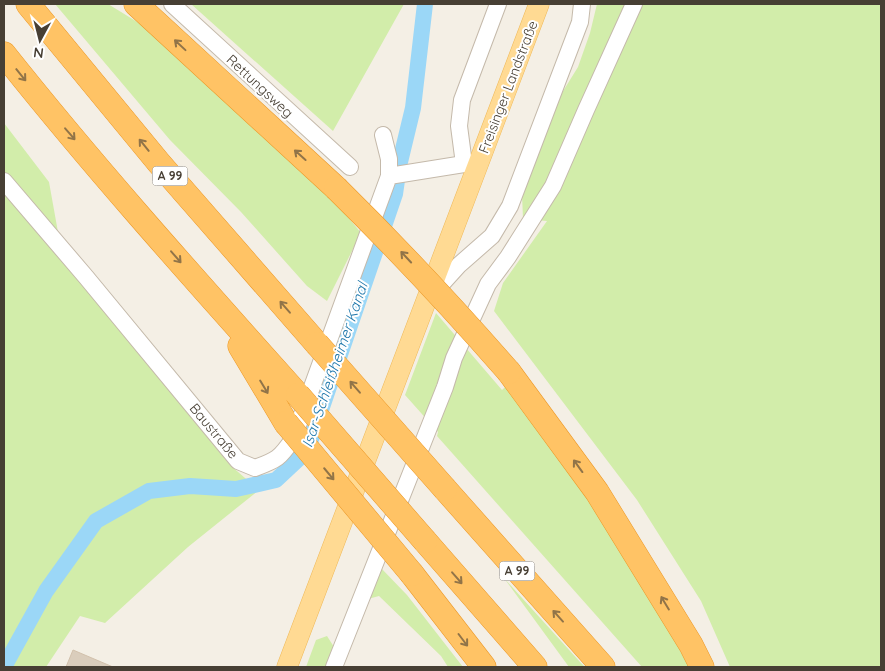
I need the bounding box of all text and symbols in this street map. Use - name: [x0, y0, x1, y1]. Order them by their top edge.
- north arrow: [15, 15, 65, 65]
- street label: Freisinger Landstraße: [474, 18, 542, 156]
- one-way arrow: [174, 39, 187, 51]
- text: N: [32, 43, 45, 62]
- street label: Rettungsweg: [223, 50, 297, 122]
- one-way arrow: [15, 68, 26, 81]
- one-way arrow: [64, 127, 75, 140]
- one-way arrow: [139, 139, 150, 152]
- one-way arrow: [293, 149, 306, 161]
- road number: A 99: [152, 167, 188, 186]
- one-way arrow: [170, 250, 181, 263]
- one-way arrow: [400, 251, 412, 264]
- water label: Isar-Schleißheimer Kanal: [297, 278, 372, 450]
- one-way arrow: [279, 301, 291, 314]
- one-way arrow: [260, 379, 270, 393]
- one-way arrow: [349, 380, 360, 393]
- street label: Baustraße: [186, 400, 242, 462]
- one-way arrow: [573, 460, 584, 473]
- one-way arrow: [323, 467, 334, 480]
- road number: A 99: [500, 562, 534, 580]
- one-way arrow: [451, 571, 462, 584]
- one-way arrow: [660, 597, 670, 611]
- one-way arrow: [552, 610, 564, 623]
- one-way arrow: [458, 633, 468, 647]

